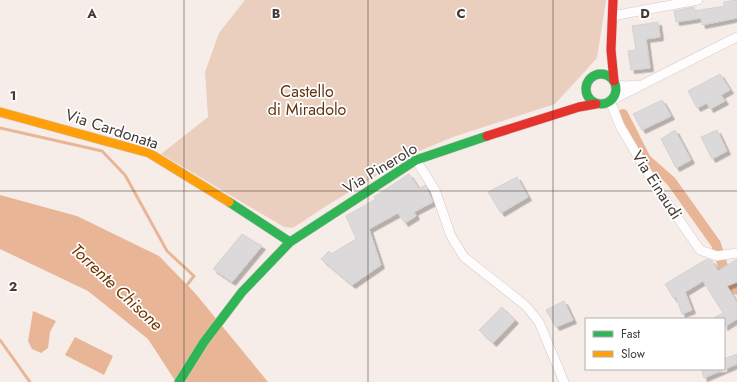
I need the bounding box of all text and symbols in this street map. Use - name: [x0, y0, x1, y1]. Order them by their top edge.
- text: A: [86, 4, 97, 23]
- text: B: [272, 4, 281, 23]
- text: C: [456, 4, 466, 23]
- text: D: [640, 4, 650, 23]
- park label: Castello di Miradolo: [268, 80, 347, 121]
- text: 1: [10, 86, 16, 105]
- street label: Via Cardonata: [62, 103, 162, 155]
- street label: Via Pinerolo: [338, 137, 422, 199]
- street label: Via Einaudi: [626, 146, 688, 224]
- water label: Torrente Chisone: [66, 238, 169, 336]
- text: 2: [9, 277, 17, 296]
- legend: [585, 318, 725, 370]
- text: Fast: [621, 325, 640, 343]
- text: Slow: [621, 345, 646, 363]

